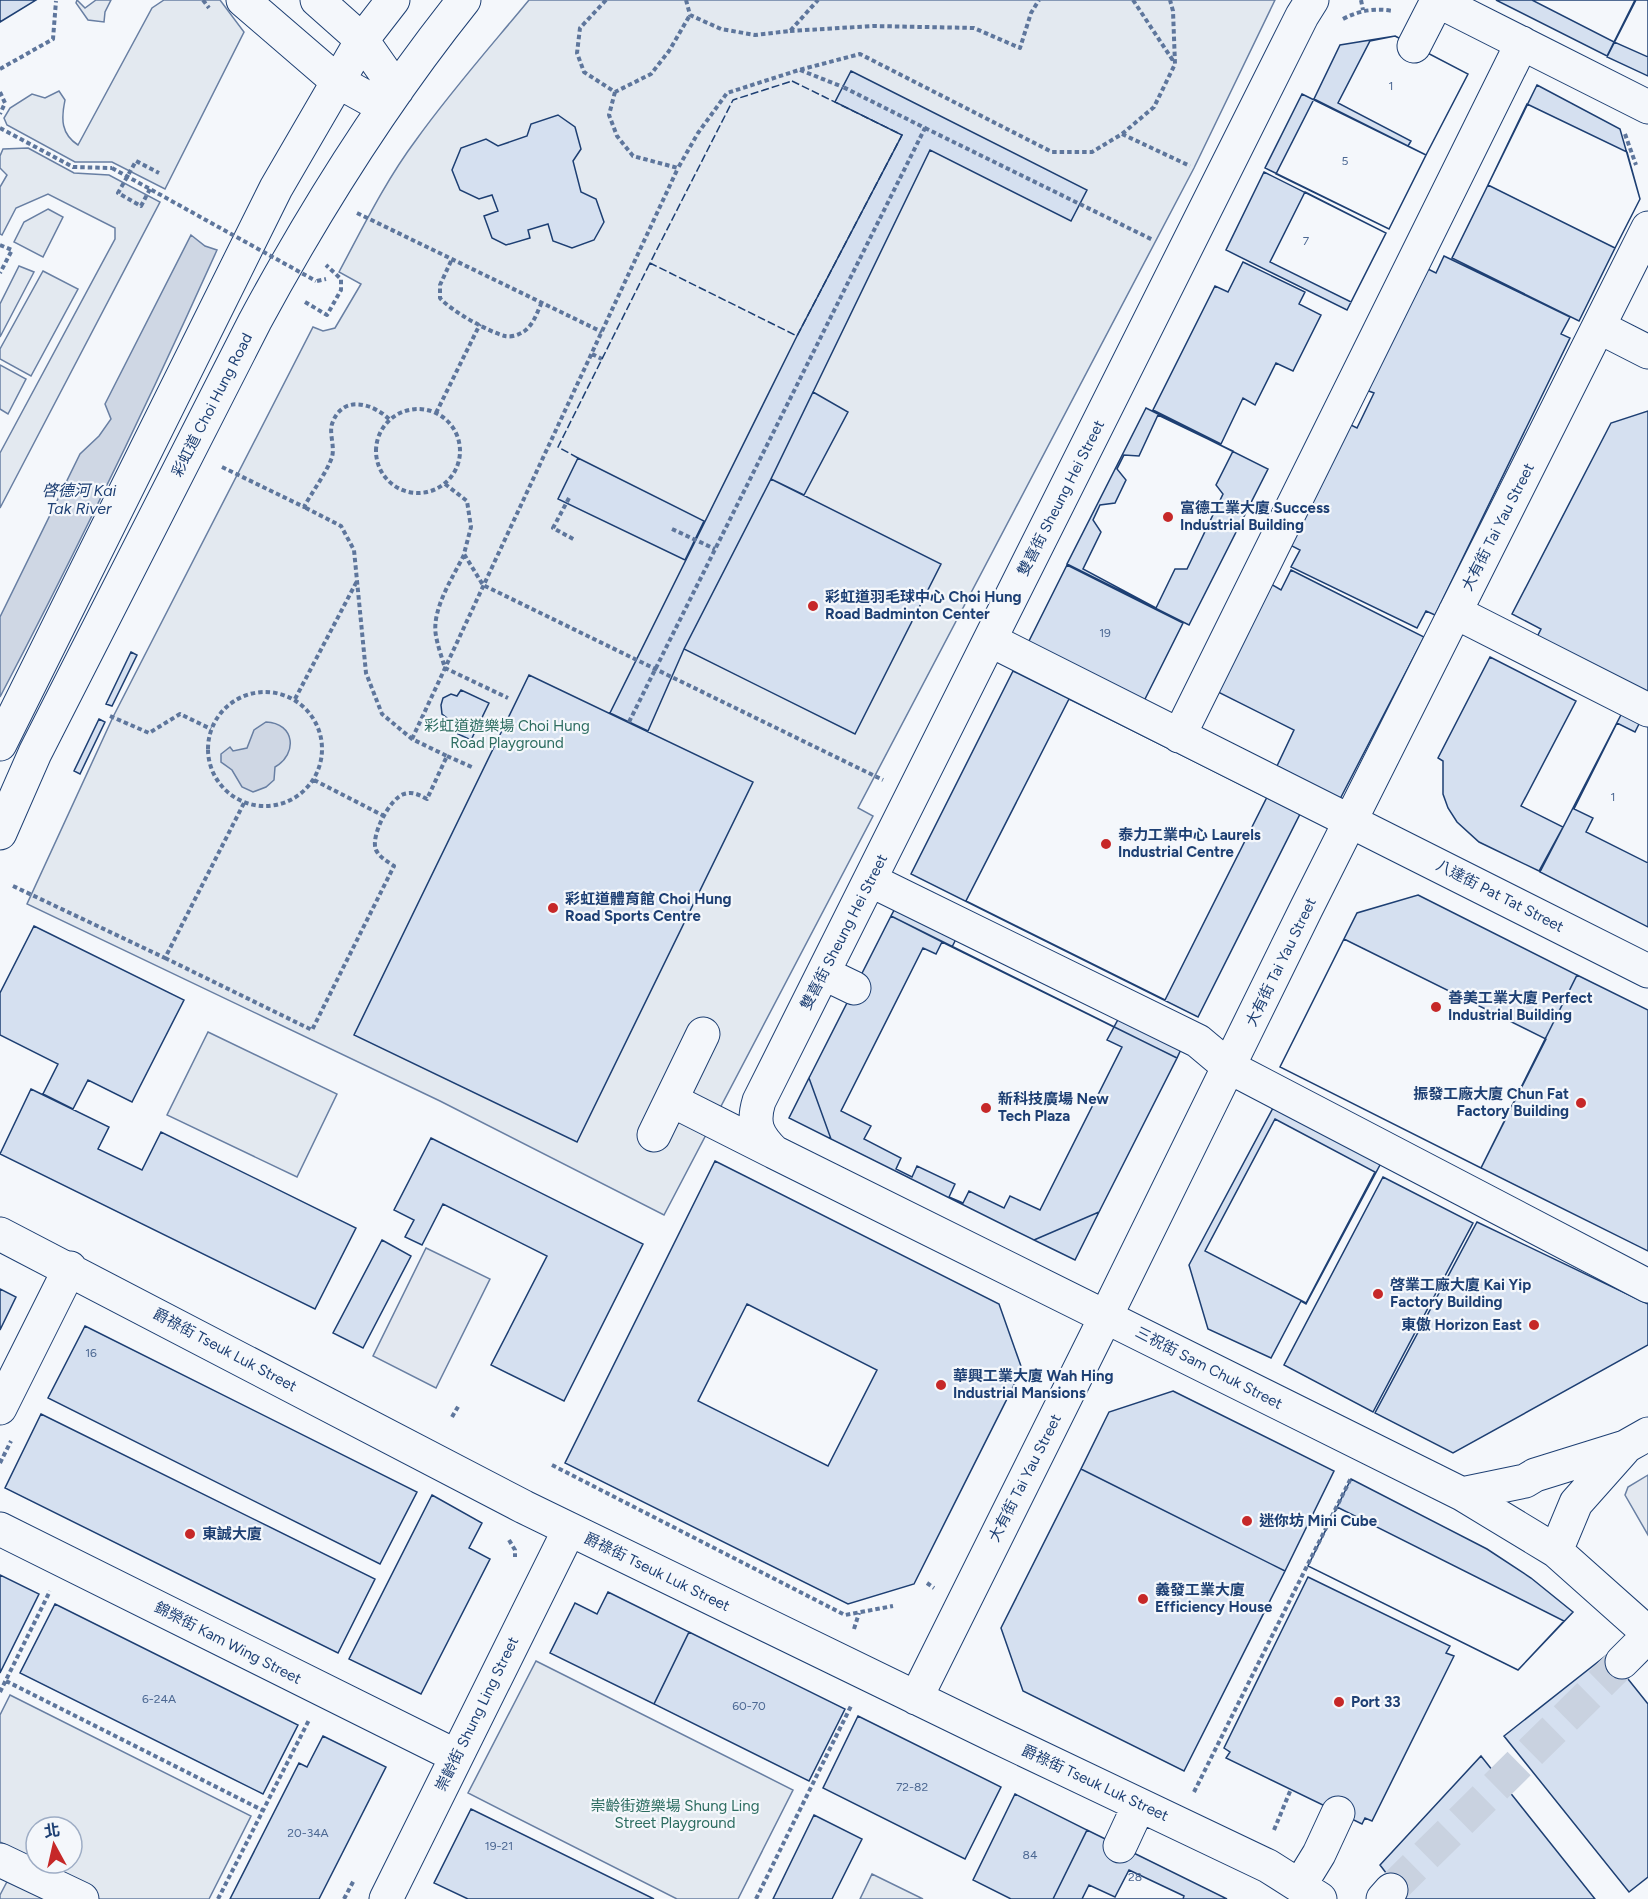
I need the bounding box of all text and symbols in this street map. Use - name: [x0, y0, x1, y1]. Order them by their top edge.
- house number: 1: [1389, 79, 1393, 93]
- house number: 5: [1342, 154, 1349, 168]
- house number: 7: [1303, 234, 1310, 248]
- street label: 彩虹道 Choi Hung Road: [168, 330, 256, 480]
- street label: 雙喜街 Sheung Hei Street: [1014, 417, 1108, 579]
- street label: 大有街 Tai Yau Street: [1458, 460, 1538, 594]
- water label: 啓德河 Kai Tak River: [42, 481, 117, 518]
- place label: 富德工業大廈 Success Industrial Building: [1180, 499, 1330, 534]
- marker: 富德工業大廈 Success Industrial Building: [1161, 510, 1175, 524]
- place label: 彩虹道羽毛球中心 Choi Hung Road Badminton Center: [825, 588, 1022, 623]
- marker: 彩虹道羽毛球中心 Choi Hung Road Badminton Center: [806, 599, 820, 613]
- house number: 19: [1099, 626, 1111, 640]
- park label: 彩虹道遊樂場 Choi Hung Road Playground: [424, 717, 590, 752]
- house number: 1: [1611, 790, 1615, 804]
- place label: 泰力工業中心 Laurels Industrial Centre: [1118, 826, 1261, 861]
- marker: 泰力工業中心 Laurels Industrial Centre: [1099, 837, 1113, 851]
- street label: 雙喜街 Sheung Hei Street: [797, 851, 891, 1013]
- street label: 八達街 Pat Tat Street: [1433, 856, 1567, 936]
- place label: 彩虹道體育館 Choi Hung Road Sports Centre: [565, 890, 732, 925]
- street label: 大有街 Tai Yau Street: [1242, 894, 1320, 1029]
- marker: 彩虹道體育館 Choi Hung Road Sports Centre: [546, 901, 560, 915]
- place label: 善美工業大廈 Perfect Industrial Building: [1448, 989, 1593, 1024]
- marker: 善美工業大廈 Perfect Industrial Building: [1429, 1000, 1443, 1014]
- place label: 振發工廠大廈 Chun Fat Factory Building: [1413, 1085, 1569, 1120]
- place label: 新科技廣場 New Tech Plaza: [998, 1090, 1109, 1125]
- marker: 振發工廠大廈 Chun Fat Factory Building: [1574, 1096, 1588, 1110]
- marker: 新科技廣場 New Tech Plaza: [979, 1101, 993, 1115]
- place label: 啓業工廠大廈 Kai Yip Factory Building: [1390, 1276, 1531, 1311]
- marker: 啓業工廠大廈 Kai Yip Factory Building: [1371, 1287, 1385, 1301]
- street label: 爵祿街 Tseuk Luk Street: [150, 1305, 300, 1396]
- place label: 東傲 Horizon East: [1401, 1316, 1522, 1334]
- marker: 東傲 Horizon East: [1527, 1318, 1541, 1332]
- street label: 三祝街 Sam Chuk Street: [1132, 1323, 1286, 1413]
- house number: 16: [85, 1346, 97, 1360]
- place label: 華興工業大廈 Wah Hing Industrial Mansions: [953, 1367, 1114, 1402]
- marker: 華興工業大廈 Wah Hing Industrial Mansions: [934, 1378, 948, 1392]
- street label: 大有街 Tai Yau Street: [985, 1411, 1065, 1545]
- place label: 迷你坊 Mini Cube: [1259, 1512, 1378, 1530]
- marker: 迷你坊 Mini Cube: [1240, 1514, 1254, 1528]
- place label: 東誠大廈: [202, 1525, 262, 1543]
- marker: 東誠大廈: [183, 1527, 197, 1541]
- street label: 爵祿街 Tseuk Luk Street: [581, 1529, 733, 1615]
- place label: 義發工業大廈 Efficiency House: [1155, 1581, 1273, 1616]
- marker: 義發工業大廈 Efficiency House: [1136, 1592, 1150, 1606]
- street label: 錦榮街 Kam Wing Street: [151, 1598, 305, 1688]
- street label: 崇齡街 Shung Ling Street: [432, 1634, 522, 1794]
- house number: 6-24A: [142, 1692, 176, 1706]
- place label: Port 33: [1351, 1693, 1401, 1711]
- marker: Port 33: [1332, 1695, 1346, 1709]
- house number: 60-70: [732, 1699, 766, 1713]
- street label: 爵祿街 Tseuk Luk Street: [1019, 1741, 1172, 1825]
- house number: 72-82: [896, 1780, 928, 1794]
- park label: 崇齡街遊樂場 Shung Ling Street Playground: [591, 1797, 760, 1832]
- north arrow: [24, 1815, 84, 1875]
- text: 北: [43, 1820, 61, 1841]
- house number: 20-34A: [287, 1826, 329, 1840]
- house number: 19-21: [485, 1839, 513, 1853]
- house number: 84: [1023, 1848, 1038, 1862]
- house number: 28: [1128, 1870, 1142, 1884]

